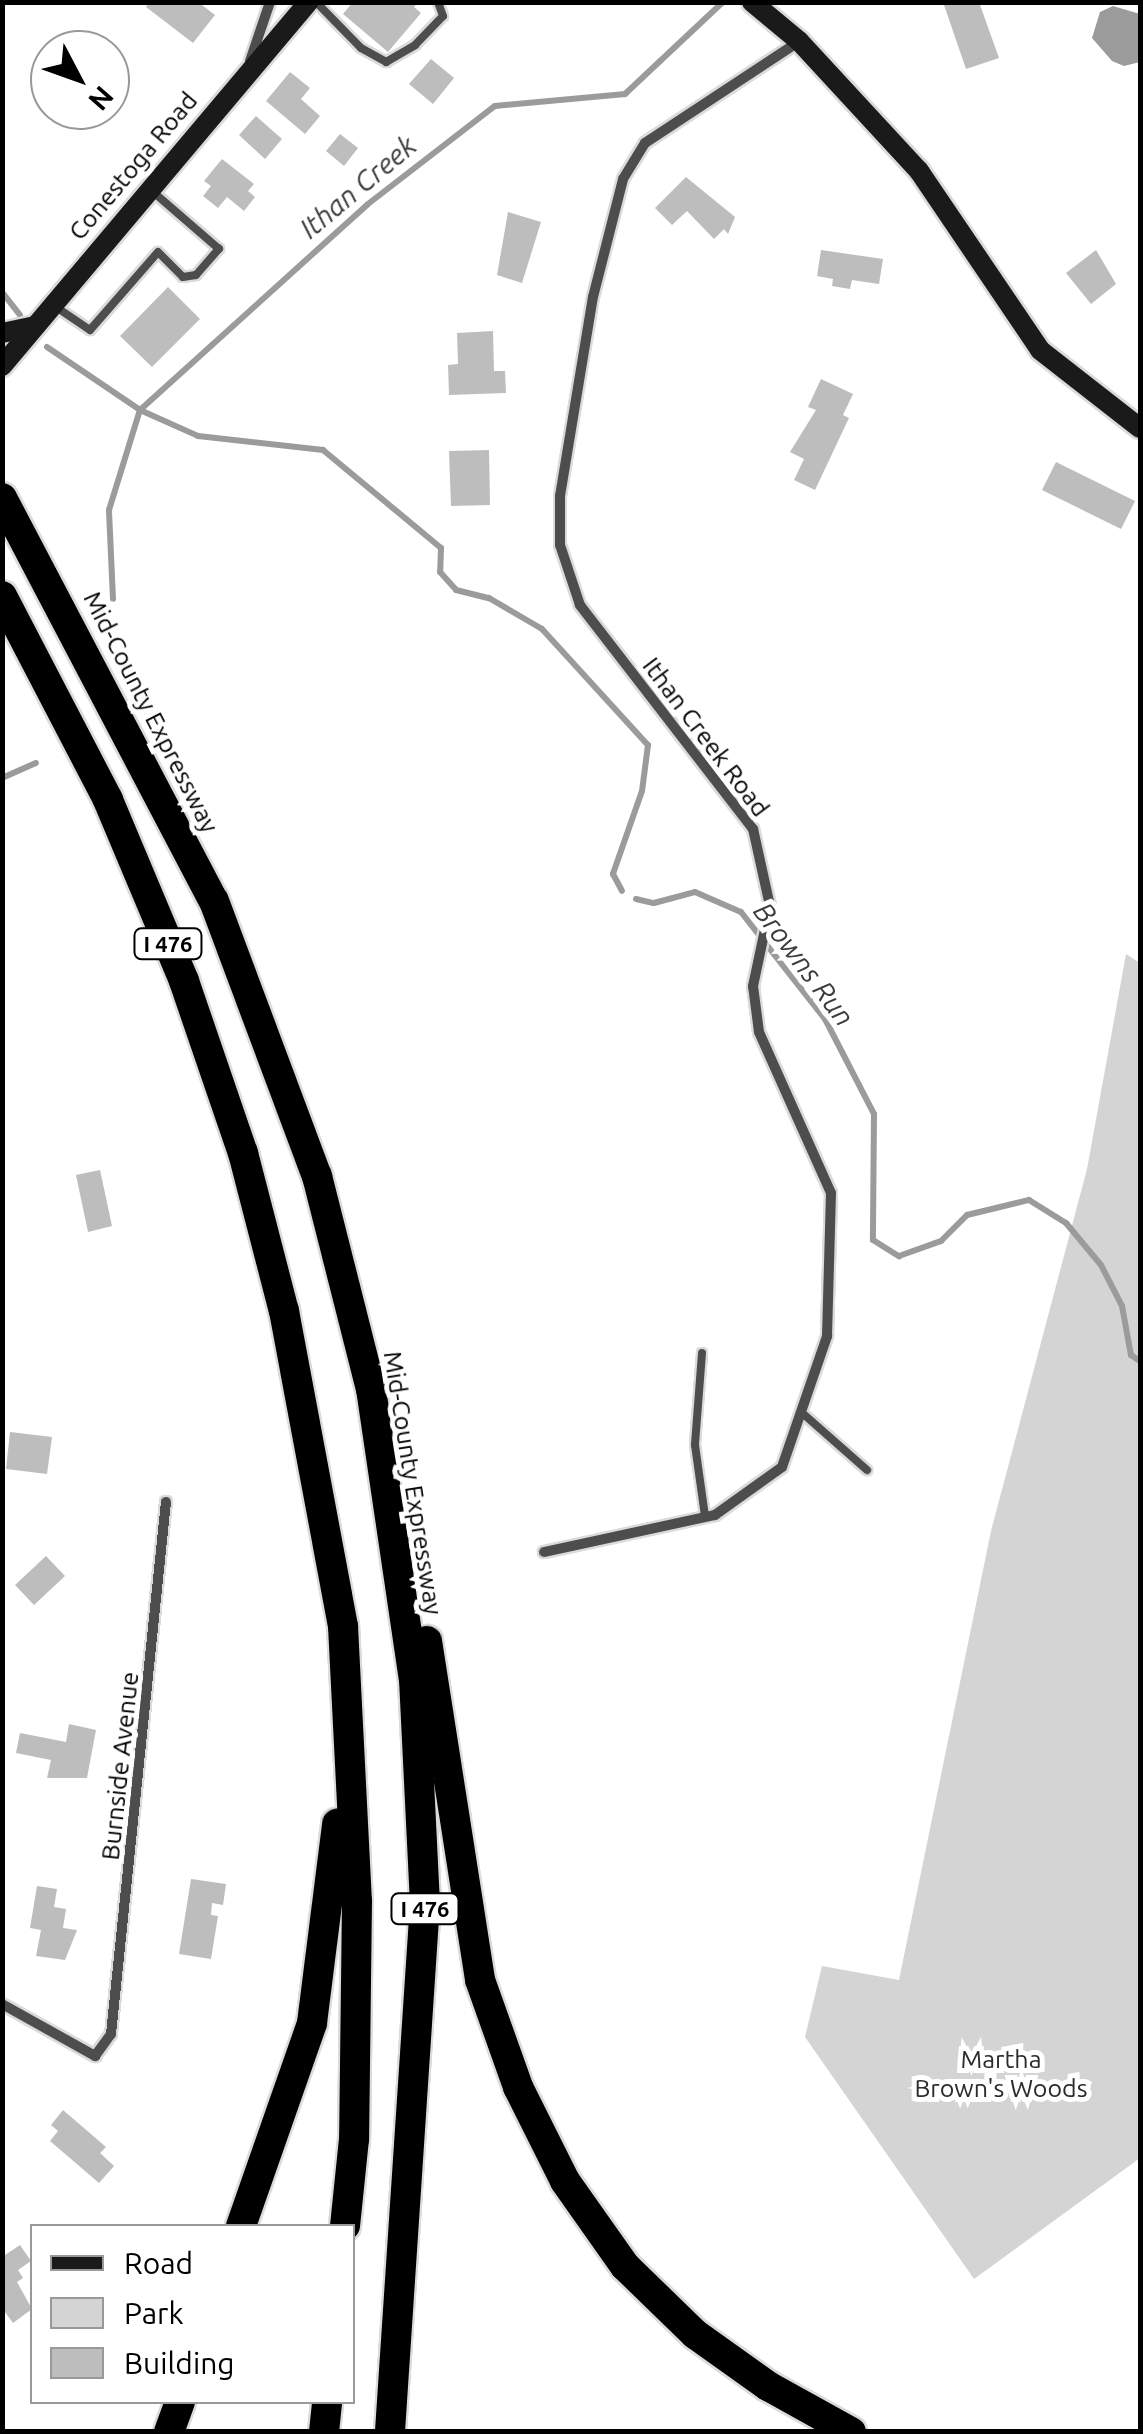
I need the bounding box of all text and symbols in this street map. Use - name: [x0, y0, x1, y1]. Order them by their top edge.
- north arrow: [30, 30, 130, 130]
- text: N: [83, 81, 120, 117]
- street label: Conestoga Road: [62, 86, 204, 246]
- water label: Ithan Creek: [293, 129, 423, 245]
- street label: Mid-County Expressway: [77, 586, 225, 838]
- street label: Ithan Creek Road: [636, 651, 776, 823]
- water label: Browns Run: [746, 895, 862, 1033]
- road number: I 476: [133, 927, 203, 961]
- street label: Mid-County Expressway: [377, 1349, 449, 1617]
- street label: Burnside Avenue: [95, 1670, 145, 1862]
- road number: I 476: [390, 1892, 460, 1926]
- park label: Martha Brown's Woods: [914, 2045, 1088, 2104]
- legend: [30, 2224, 355, 2404]
- text: Road: [124, 2246, 193, 2280]
- text: Park: [124, 2296, 184, 2330]
- text: Building: [124, 2346, 235, 2380]

